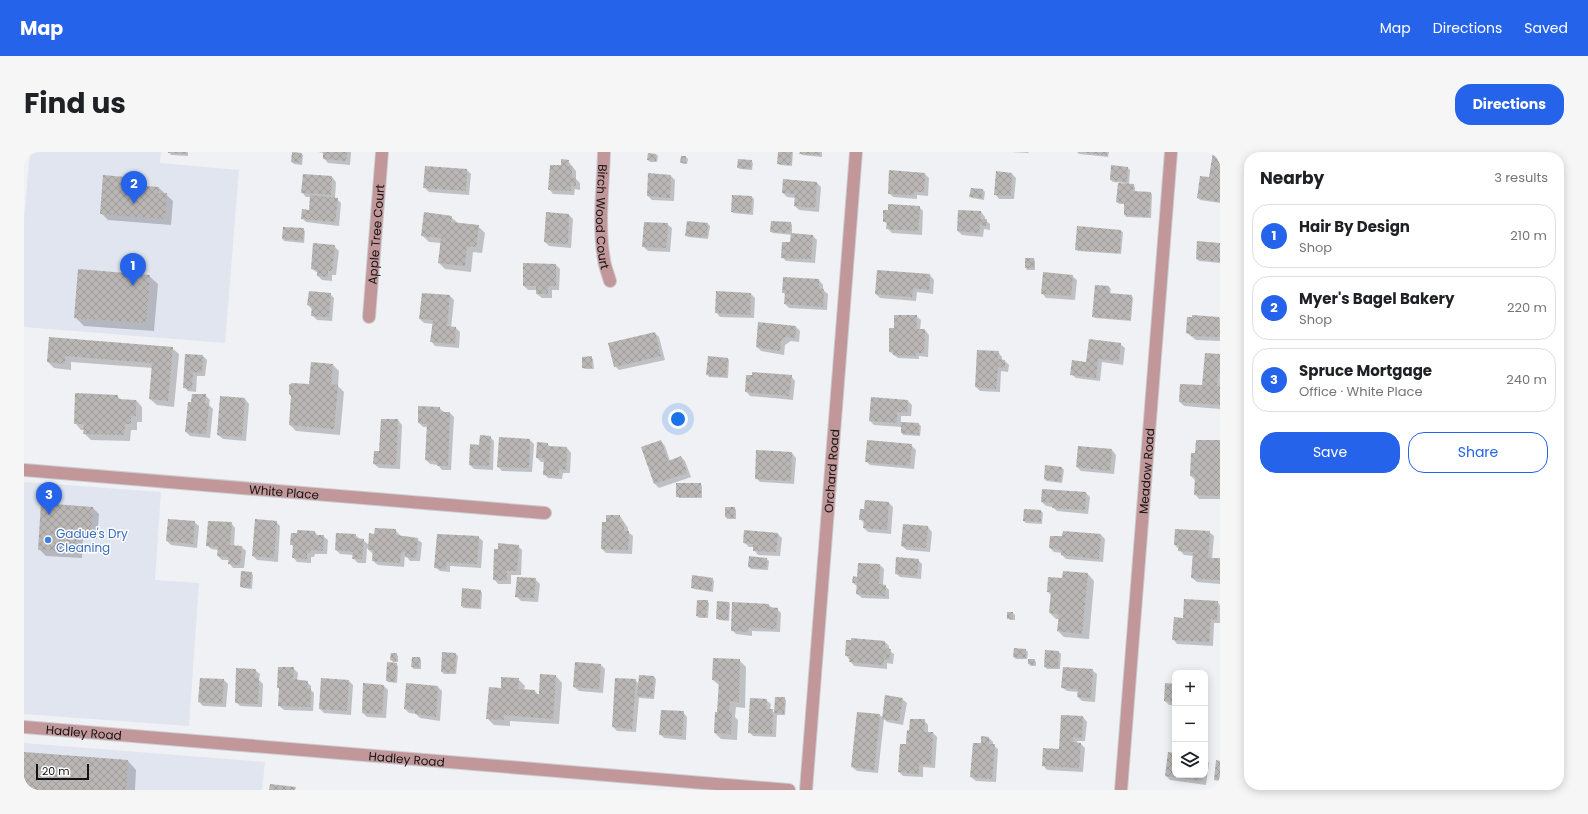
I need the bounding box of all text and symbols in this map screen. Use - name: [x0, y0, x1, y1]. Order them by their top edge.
- text: Map: [20, 15, 63, 42]
- text: Map: [1380, 18, 1411, 38]
- text: Directions: [1433, 18, 1502, 38]
- text: Saved: [1524, 18, 1568, 38]
- text: Find us: [24, 84, 126, 123]
- button: Directions: [1455, 84, 1564, 125]
- street label: Birch Wood Court: [593, 164, 614, 271]
- text: Nearby: [1260, 166, 1324, 190]
- text: 3 results: [1494, 168, 1548, 187]
- pin: 2: [121, 171, 147, 204]
- street label: Apple Tree Court: [363, 183, 388, 285]
- text: Hair By Design: [1299, 216, 1410, 237]
- text: 1: [1272, 226, 1276, 245]
- text: 210 m: [1510, 226, 1547, 245]
- text: Shop: [1299, 238, 1332, 257]
- pin: 1: [120, 253, 146, 286]
- text: Myer's Bagel Bakery: [1299, 288, 1454, 309]
- text: 2: [1270, 298, 1278, 317]
- text: 220 m: [1507, 298, 1547, 317]
- text: Shop: [1299, 310, 1332, 329]
- text: Spruce Mortgage: [1299, 360, 1432, 381]
- text: 3: [1270, 370, 1278, 389]
- text: 240 m: [1506, 370, 1547, 389]
- text: Office · White Place: [1299, 382, 1423, 401]
- your location: [668, 409, 688, 429]
- street label: Meadow Road: [1134, 427, 1158, 515]
- street label: Orchard Road: [819, 428, 843, 514]
- button: Save: [1260, 432, 1400, 473]
- button: Share: [1408, 432, 1548, 473]
- street label: White Place: [248, 480, 320, 503]
- pin: 3: [36, 482, 62, 515]
- place label: Gadue's Dry Cleaning: [56, 525, 128, 556]
- marker: Gadue's Dry Cleaning: [43, 535, 53, 545]
- map controls: [1172, 670, 1208, 778]
- button: +: [1172, 670, 1208, 706]
- button: −: [1172, 706, 1208, 742]
- street label: Hadley Road: [45, 720, 122, 744]
- button: layers: [1172, 742, 1208, 778]
- street label: Hadley Road: [368, 747, 445, 770]
- scale bar: [36, 762, 89, 781]
- text: 20 m: [42, 763, 70, 779]

